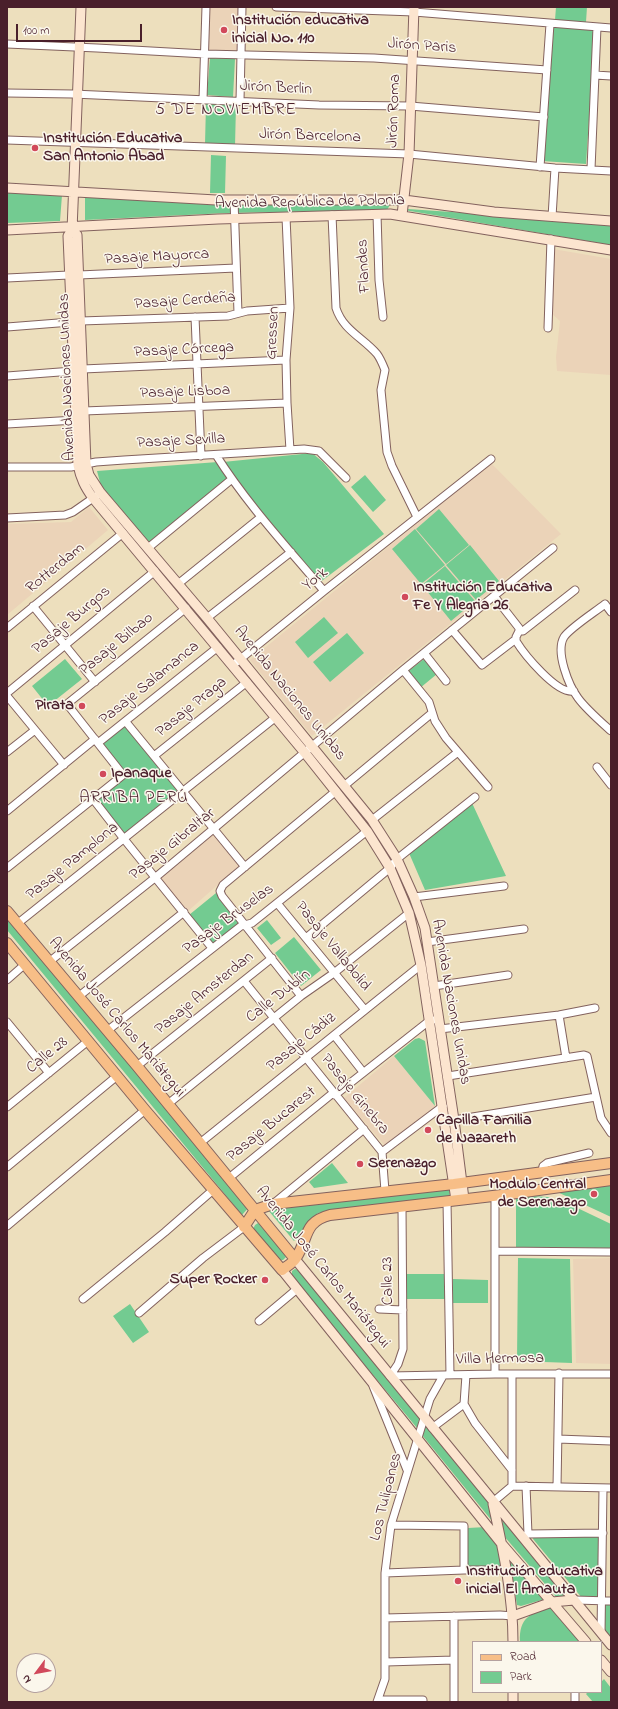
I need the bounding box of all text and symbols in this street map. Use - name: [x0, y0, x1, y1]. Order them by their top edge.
- place label: Institución educativa inicial No. 110: [232, 11, 369, 49]
- scale bar: [18, 16, 144, 42]
- text: 100 m: [23, 22, 50, 40]
- marker: Institución educativa inicial No. 110: [219, 25, 229, 35]
- street label: Jirón Paris: [387, 35, 457, 59]
- street label: Jirón Roma: [384, 74, 406, 148]
- street label: Jirón Berlin: [239, 78, 313, 100]
- district label: 5 DE NOVIEMBRE: [155, 101, 297, 121]
- street label: Jirón Barcelona: [259, 126, 361, 148]
- place label: Institución Educativa San Antonio Abad: [43, 129, 182, 167]
- marker: Institución Educativa San Antonio Abad: [30, 143, 40, 153]
- street label: Avenida República de Polonia: [215, 192, 405, 214]
- street label: Flandes: [354, 239, 376, 293]
- street label: Pasaje Mayorca: [104, 246, 210, 270]
- street label: Pasaje Cerdeña: [134, 289, 236, 315]
- street label: Avenida Naciones Unidas: [55, 293, 81, 461]
- street label: Gressen: [263, 306, 285, 360]
- street label: Pasaje Córcega: [133, 339, 235, 363]
- street label: Pasaje Lisboa: [139, 382, 231, 404]
- street label: Pasaje Sevilla: [136, 430, 226, 454]
- street label: Rotterdam: [23, 539, 89, 599]
- street label: York: [299, 564, 333, 596]
- place label: Institución Educativa Fe Y Alegria 26: [413, 578, 552, 616]
- street label: Pasaje Burgos: [29, 583, 115, 659]
- marker: Institución Educativa Fe Y Alegria 26: [400, 592, 410, 602]
- street label: Pasaje Bilbao: [76, 609, 158, 681]
- street label: Avenida Naciones Unidas: [229, 623, 349, 765]
- street label: Pasaje Salamanca: [96, 638, 204, 730]
- street label: Pasaje Praga: [153, 674, 231, 742]
- place label: Pirata: [35, 696, 74, 716]
- marker: Pirata: [77, 701, 87, 711]
- place label: Ipanaque: [111, 764, 172, 784]
- marker: Ipanaque: [98, 769, 108, 779]
- district label: ARRIBA PERÚ: [79, 789, 189, 809]
- street label: Pasaje Gibraltar: [126, 805, 220, 885]
- street label: Pasaje Pamplona: [23, 819, 123, 905]
- street label: Pasaje Bruselas: [180, 881, 278, 959]
- street label: Pasaje Valladolid: [290, 898, 374, 996]
- street label: Avenida Naciones Unidas: [426, 918, 474, 1086]
- street label: Avenida José Carlos Mariátegui: [43, 934, 189, 1102]
- street label: Pasaje Amsterdan: [152, 948, 258, 1040]
- street label: Calle Dublín: [243, 966, 315, 1028]
- street label: Pasaje Cádiz: [263, 1009, 341, 1077]
- street label: Calle 28: [23, 1033, 73, 1079]
- street label: Pasaje Ginebra: [316, 1051, 392, 1139]
- street label: Pasaje Bucarest: [223, 1083, 321, 1167]
- place label: Capilla Familia de Nazareth: [436, 1111, 532, 1149]
- marker: Capilla Familia de Nazareth: [423, 1125, 433, 1135]
- place label: Serenazgo: [368, 1154, 436, 1174]
- marker: Serenazgo: [355, 1159, 365, 1169]
- place label: Modulo Central de Serenazgo: [489, 1175, 586, 1213]
- street label: Avenida José Carlos Mariátegui: [251, 1183, 393, 1353]
- marker: Modulo Central de Serenazgo: [589, 1189, 599, 1199]
- street label: Calle 23: [379, 1257, 399, 1305]
- place label: Super Rocker: [169, 1270, 257, 1290]
- marker: Super Rocker: [260, 1275, 270, 1285]
- street label: Villa Hermosa: [456, 1350, 544, 1370]
- street label: Los Tulipanes: [367, 1451, 407, 1543]
- place label: Institución educativa inicial El Amauta: [466, 1562, 603, 1600]
- marker: Institución educativa inicial El Amauta: [453, 1576, 463, 1586]
- legend: [472, 1641, 602, 1693]
- text: Road: [510, 1648, 536, 1666]
- north arrow: [16, 1653, 56, 1693]
- text: Park: [510, 1668, 532, 1686]
- text: N: [18, 1671, 35, 1686]

